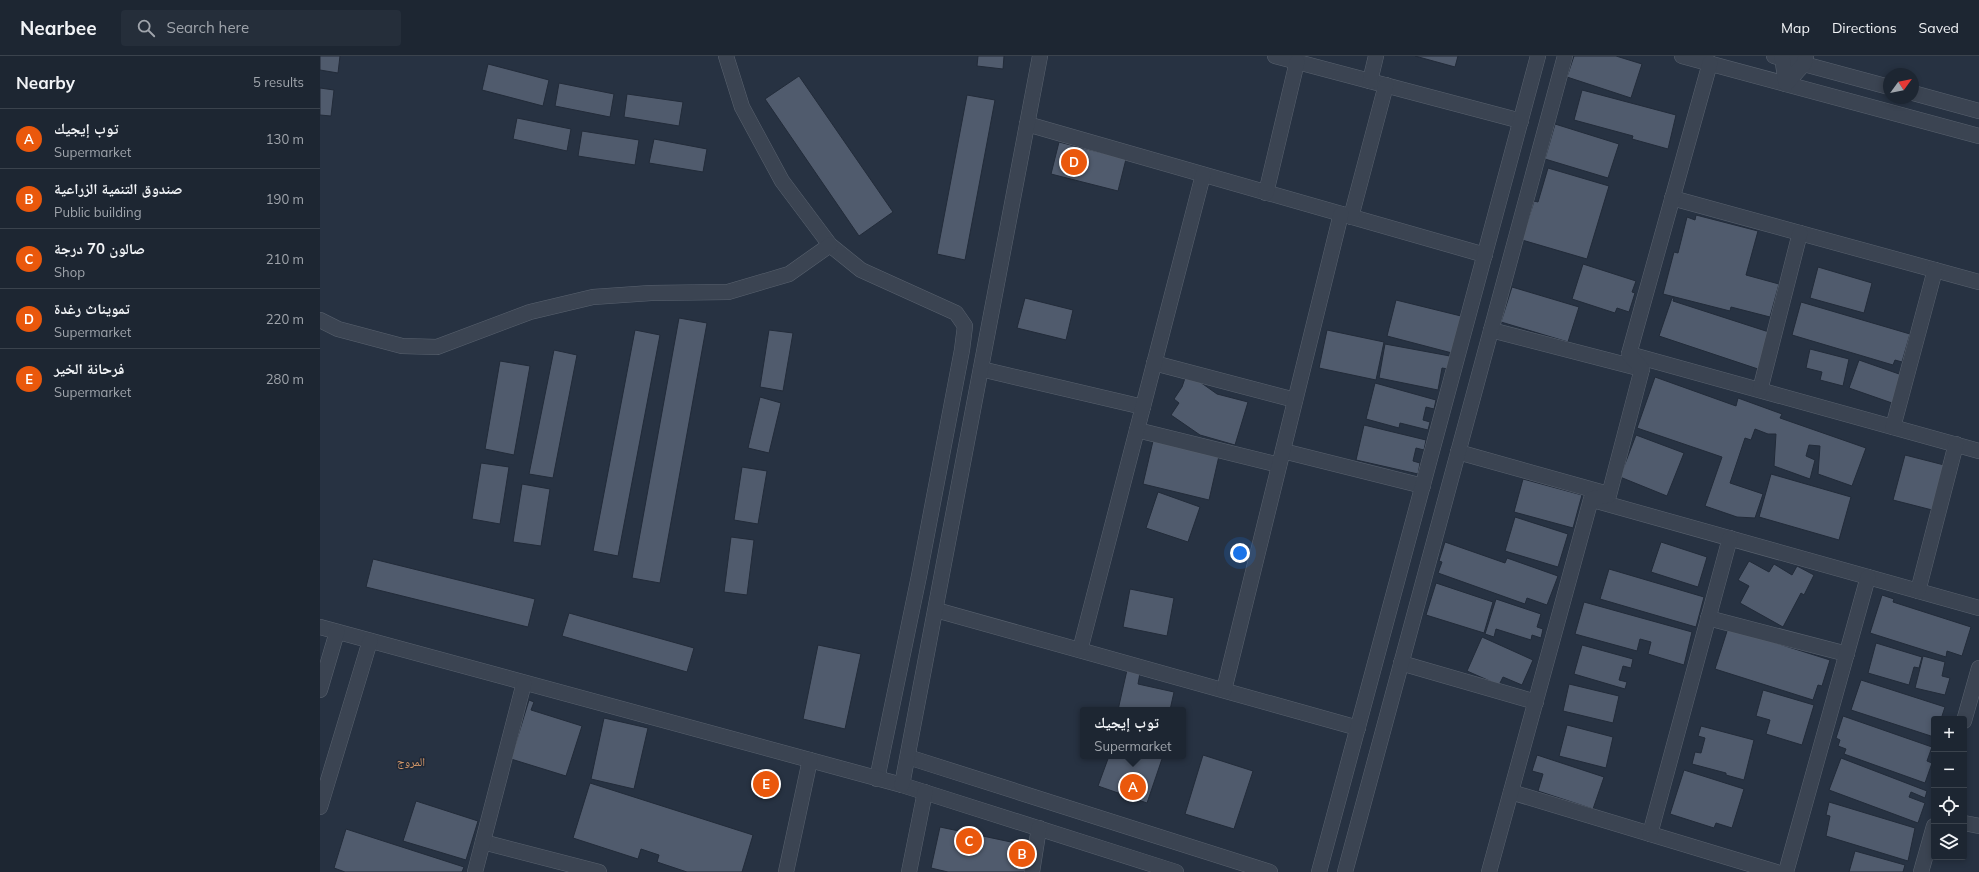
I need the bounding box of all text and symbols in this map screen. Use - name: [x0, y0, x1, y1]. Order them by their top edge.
- search box: [121, 10, 401, 46]
- text: Nearbee: [20, 16, 97, 40]
- icon: search: [135, 17, 157, 39]
- text: Search here: [167, 18, 249, 37]
- text: Map: [1781, 19, 1810, 37]
- text: Directions: [1832, 19, 1897, 37]
- text: Saved: [1919, 19, 1959, 37]
- north arrow: [1883, 68, 1919, 104]
- text: Nearby: [16, 72, 75, 93]
- text: 5 results: [253, 74, 304, 90]
- text: توب إيجيك: [54, 119, 119, 138]
- text: A: [24, 131, 34, 147]
- text: 130 m: [266, 131, 304, 147]
- text: Supermarket: [54, 144, 131, 160]
- pin: D: [1061, 147, 1087, 177]
- text: صندوق التنمية الزراعية: [54, 179, 182, 198]
- text: B: [25, 191, 33, 207]
- text: 190 m: [266, 191, 304, 207]
- text: Public building: [54, 204, 142, 220]
- text: صالون 70 درجة: [54, 239, 145, 258]
- text: C: [25, 251, 33, 267]
- text: 210 m: [266, 251, 304, 267]
- text: Shop: [54, 264, 85, 280]
- text: تمويناث رغدة: [54, 299, 130, 318]
- text: D: [24, 311, 34, 327]
- text: 220 m: [266, 311, 304, 327]
- text: Supermarket: [54, 324, 131, 340]
- text: فرحانة الخير: [54, 359, 124, 378]
- text: E: [25, 371, 33, 387]
- text: 280 m: [266, 371, 304, 387]
- text: Supermarket: [54, 384, 131, 400]
- your location: [1230, 543, 1250, 563]
- popup: [1080, 707, 1186, 759]
- text: توب إيجيك: [1094, 713, 1159, 732]
- map controls: [1931, 716, 1967, 860]
- button: +: [1931, 716, 1967, 752]
- text: Supermarket: [1094, 738, 1172, 754]
- button: −: [1931, 752, 1967, 788]
- district label: المروج: [397, 754, 425, 769]
- pin: E: [753, 769, 779, 799]
- pin: A: [1120, 772, 1146, 802]
- button: locate: [1931, 788, 1967, 824]
- button: layers: [1931, 824, 1967, 860]
- pin: C: [956, 826, 982, 856]
- pin: B: [1009, 839, 1035, 869]

